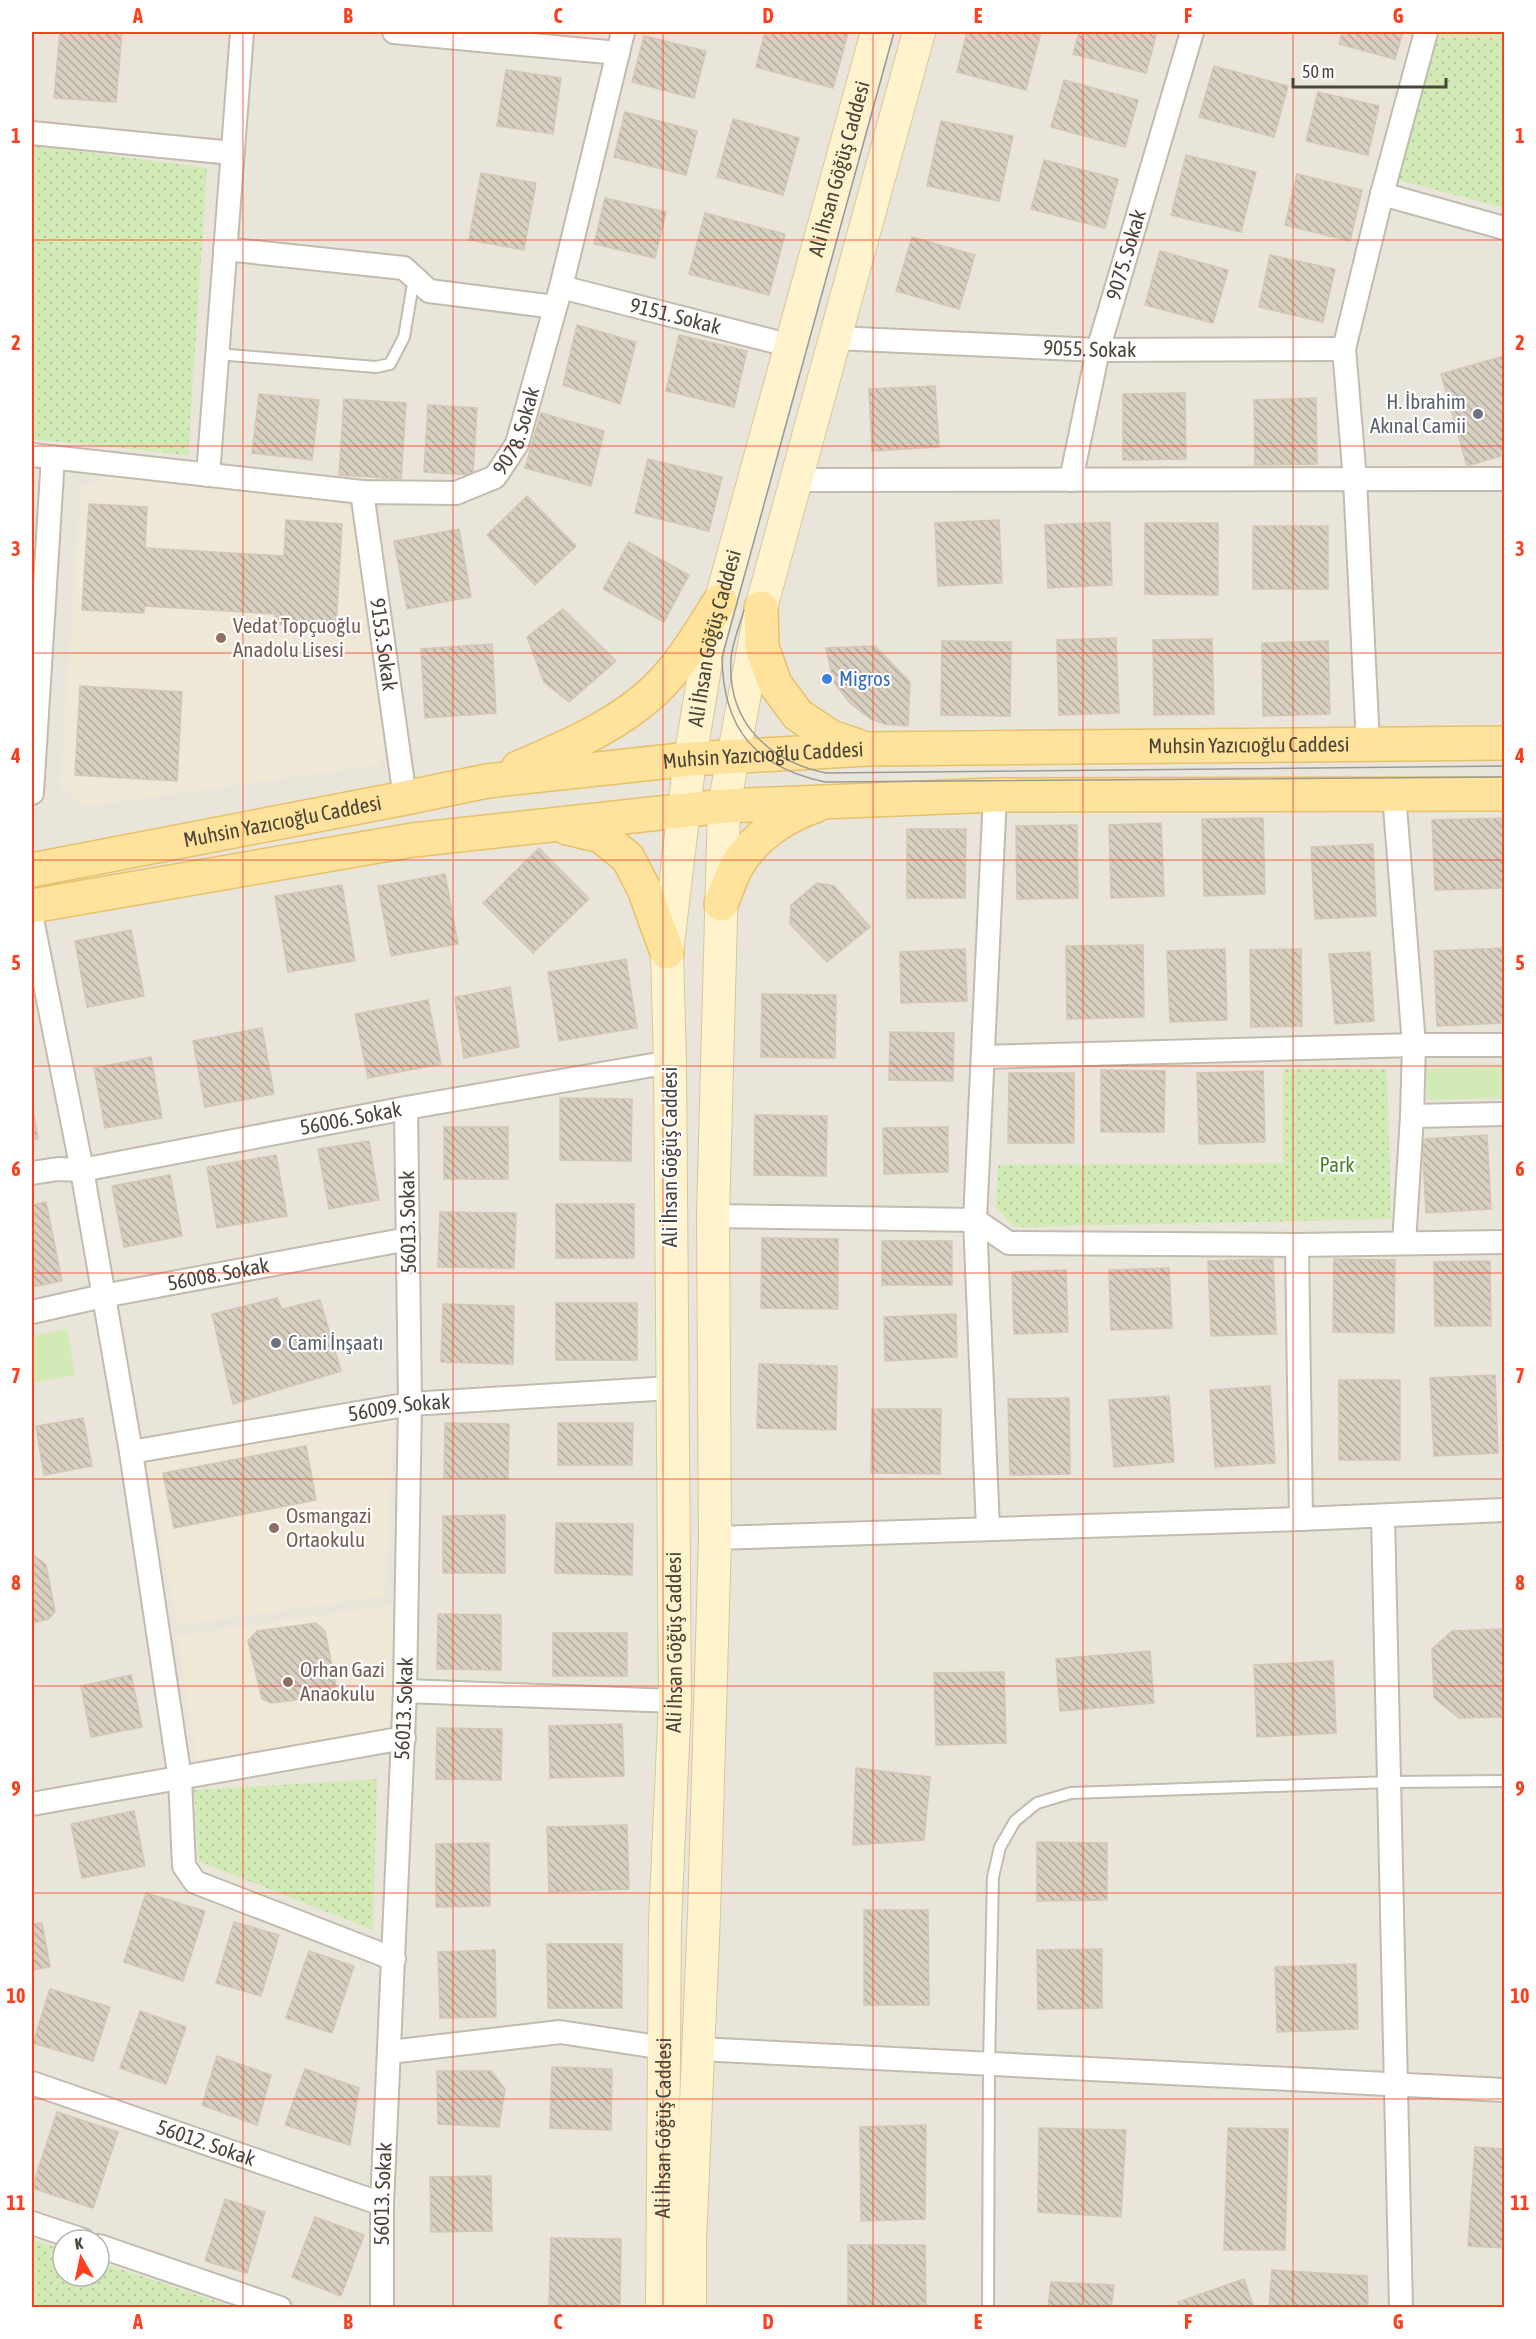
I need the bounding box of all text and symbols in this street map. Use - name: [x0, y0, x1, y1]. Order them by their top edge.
- text: A: [132, 4, 143, 27]
- text: B: [343, 4, 353, 27]
- text: C: [554, 4, 563, 27]
- text: D: [762, 4, 774, 27]
- text: E: [974, 4, 983, 27]
- text: F: [1184, 4, 1192, 27]
- text: G: [1393, 4, 1404, 27]
- scale bar: [1293, 51, 1446, 89]
- text: 50 m: [1302, 61, 1334, 82]
- street label: Ali İhsan Göğüş Caddesi: [803, 78, 874, 259]
- text: 1: [11, 124, 21, 147]
- text: 1: [1515, 124, 1525, 147]
- street label: 9075. Sokak: [1100, 207, 1150, 303]
- street label: 9151. Sokak: [628, 292, 724, 338]
- text: 2: [11, 331, 21, 354]
- text: 2: [1515, 331, 1525, 354]
- street label: 9055. Sokak: [1043, 335, 1136, 361]
- street label: 9078. Sokak: [487, 384, 543, 479]
- place label: H. İbrahim Akınal Camii: [1370, 389, 1466, 437]
- marker: H. İbrahim Akınal Camii: [1471, 407, 1485, 421]
- text: 3: [11, 537, 21, 560]
- text: 3: [1515, 537, 1525, 560]
- street label: Ali İhsan Göğüş Caddesi: [682, 547, 745, 728]
- street label: 9153. Sokak: [366, 597, 403, 692]
- place label: Vedat Topçuoğlu Anadolu Lisesi: [233, 613, 361, 661]
- marker: Vedat Topçuoğlu Anadolu Lisesi: [214, 631, 228, 645]
- place label: Migros: [839, 666, 890, 690]
- marker: Migros: [820, 672, 834, 686]
- street label: Muhsin Yazıcıoğlu Caddesi: [1148, 731, 1350, 757]
- street label: Muhsin Yazıcıoğlu Caddesi: [661, 736, 864, 773]
- text: 4: [10, 744, 21, 767]
- text: 4: [1514, 744, 1525, 767]
- street label: Muhsin Yazıcıoğlu Caddesi: [181, 790, 383, 852]
- text: 5: [11, 951, 21, 974]
- text: 5: [1515, 951, 1525, 974]
- street label: Ali İhsan Göğüş Caddesi: [657, 1067, 681, 1247]
- street label: 56006. Sokak: [298, 1096, 403, 1139]
- park label: Park: [1319, 1152, 1355, 1176]
- text: 6: [11, 1157, 21, 1180]
- text: 6: [1515, 1157, 1525, 1180]
- street label: 56013. Sokak: [394, 1170, 420, 1274]
- street label: 56008. Sokak: [165, 1252, 271, 1295]
- place label: Cami İnşaatı: [288, 1330, 383, 1354]
- marker: Cami İnşaatı: [269, 1336, 283, 1350]
- text: 7: [11, 1364, 21, 1387]
- text: 7: [1515, 1364, 1525, 1387]
- street label: 56009. Sokak: [346, 1389, 451, 1425]
- place label: Osmangazi Ortaokulu: [286, 1503, 372, 1551]
- marker: Osmangazi Ortaokulu: [267, 1521, 281, 1535]
- street label: Ali İhsan Göğüş Caddesi: [661, 1552, 686, 1733]
- text: 8: [11, 1571, 21, 1594]
- text: 8: [1515, 1571, 1525, 1594]
- place label: Orhan Gazi Anaokulu: [300, 1657, 385, 1705]
- street label: 56013. Sokak: [389, 1657, 417, 1760]
- marker: Orhan Gazi Anaokulu: [281, 1675, 295, 1689]
- text: 9: [11, 1777, 21, 1800]
- text: 9: [1515, 1777, 1525, 1800]
- text: 10: [7, 1984, 25, 2007]
- text: 10: [1511, 1984, 1529, 2007]
- street label: Ali İhsan Göğüş Caddesi: [650, 2037, 675, 2219]
- street label: 56012. Sokak: [154, 2114, 259, 2170]
- street label: 56013. Sokak: [369, 2142, 396, 2245]
- text: 11: [7, 2191, 25, 2214]
- text: 11: [1511, 2191, 1529, 2214]
- north arrow: [51, 2228, 111, 2288]
- text: K: [73, 2234, 84, 2253]
- text: A: [132, 2310, 143, 2333]
- text: B: [343, 2310, 353, 2333]
- text: C: [554, 2310, 563, 2333]
- text: D: [762, 2310, 774, 2333]
- text: E: [974, 2310, 983, 2333]
- text: F: [1184, 2310, 1192, 2333]
- text: G: [1393, 2310, 1404, 2333]

